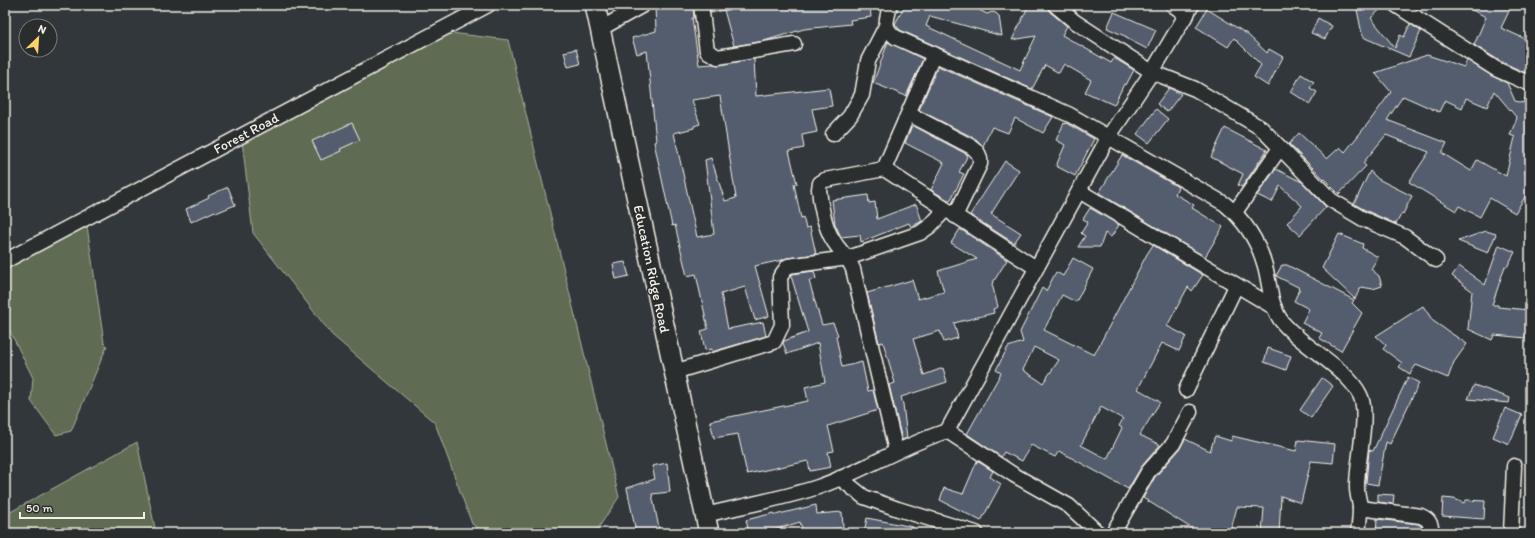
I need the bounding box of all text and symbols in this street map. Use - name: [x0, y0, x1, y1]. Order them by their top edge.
- north arrow: [18, 18, 58, 58]
- text: N: [36, 22, 48, 37]
- street label: Forest Road: [211, 109, 282, 158]
- street label: Education Ridge Road: [630, 203, 673, 335]
- scale bar: [20, 494, 144, 520]
- text: 50 m: [26, 501, 52, 515]

